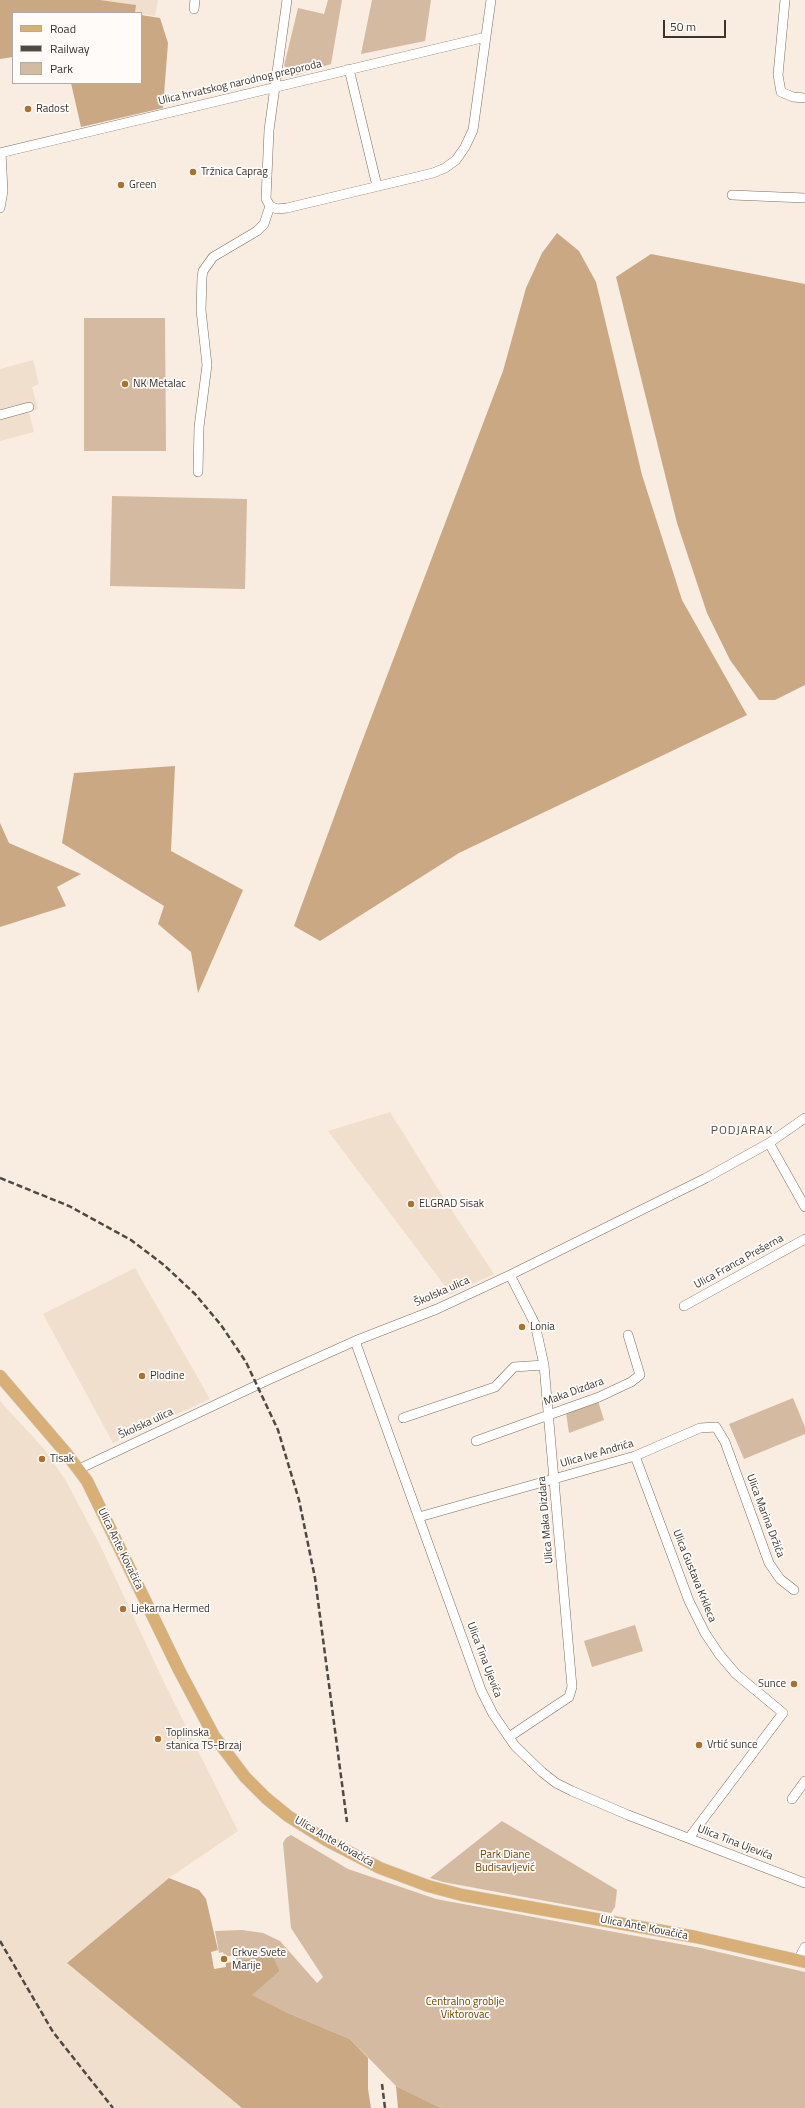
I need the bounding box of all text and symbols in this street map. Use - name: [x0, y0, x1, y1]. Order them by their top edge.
- legend: [12, 12, 142, 84]
- scale bar: [665, 12, 728, 38]
- text: 50 m: [670, 17, 696, 36]
- text: Road: [50, 19, 76, 38]
- text: Railway: [50, 39, 90, 58]
- street label: Ulica hrvatskog narodnog preporoda: [157, 58, 323, 108]
- text: Park: [50, 59, 73, 78]
- place label: Radost: [36, 102, 69, 116]
- marker: Radost: [23, 104, 33, 114]
- place label: Tržnica Caprag: [201, 165, 268, 179]
- marker: Tržnica Caprag: [188, 167, 198, 177]
- place label: Green: [129, 178, 156, 192]
- marker: Green: [116, 180, 126, 190]
- place label: NK Metalac: [133, 377, 186, 391]
- marker: NK Metalac: [120, 379, 130, 389]
- district label: PODJARAK: [711, 1124, 773, 1138]
- place label: ELGRAD Sisak: [419, 1197, 484, 1211]
- marker: ELGRAD Sisak: [406, 1199, 416, 1209]
- street label: Ulica Franca Prešerna: [692, 1232, 786, 1292]
- street label: Školska ulica: [412, 1274, 472, 1310]
- place label: Lonia: [530, 1320, 555, 1334]
- marker: Lonia: [517, 1322, 527, 1332]
- place label: Plodine: [150, 1369, 185, 1383]
- marker: Plodine: [137, 1371, 147, 1381]
- street label: Maka Dizdara: [542, 1375, 606, 1409]
- street label: Školska ulica: [117, 1406, 175, 1442]
- street label: Ulica Ive Andrića: [559, 1437, 635, 1471]
- place label: Tisak: [50, 1452, 74, 1466]
- marker: Tisak: [37, 1454, 47, 1464]
- street label: Ulica Marina Držića: [743, 1472, 787, 1560]
- street label: Ulica Maka Dizdara: [536, 1476, 556, 1564]
- street label: Ulica Ante Kovačića: [95, 1506, 145, 1592]
- street label: Ulica Gustava Krkleca: [669, 1528, 719, 1624]
- place label: Ljekarna Hermed: [131, 1602, 210, 1616]
- marker: Ljekarna Hermed: [118, 1604, 128, 1614]
- street label: Ulica Tina Ujevića: [464, 1620, 504, 1700]
- place label: Sunce: [758, 1677, 786, 1691]
- marker: Sunce: [789, 1679, 799, 1689]
- place label: Toplinska stanica TS-Brzaj: [166, 1726, 242, 1752]
- marker: Toplinska stanica TS-Brzaj: [153, 1734, 163, 1744]
- place label: Vrtić sunce: [707, 1738, 758, 1752]
- marker: Vrtić sunce: [694, 1740, 704, 1750]
- street label: Ulica Ante Kovačića: [292, 1814, 376, 1870]
- street label: Ulica Tina Ujevića: [695, 1823, 775, 1863]
- park label: Park Diane Budisavljević: [475, 1848, 535, 1874]
- street label: Ulica Ante Kovačića: [599, 1913, 689, 1943]
- place label: Crkve Svete Marije: [232, 1946, 286, 1972]
- marker: Crkve Svete Marije: [219, 1954, 229, 1964]
- park label: Centralno groblje Viktorovac: [426, 1995, 504, 2021]

